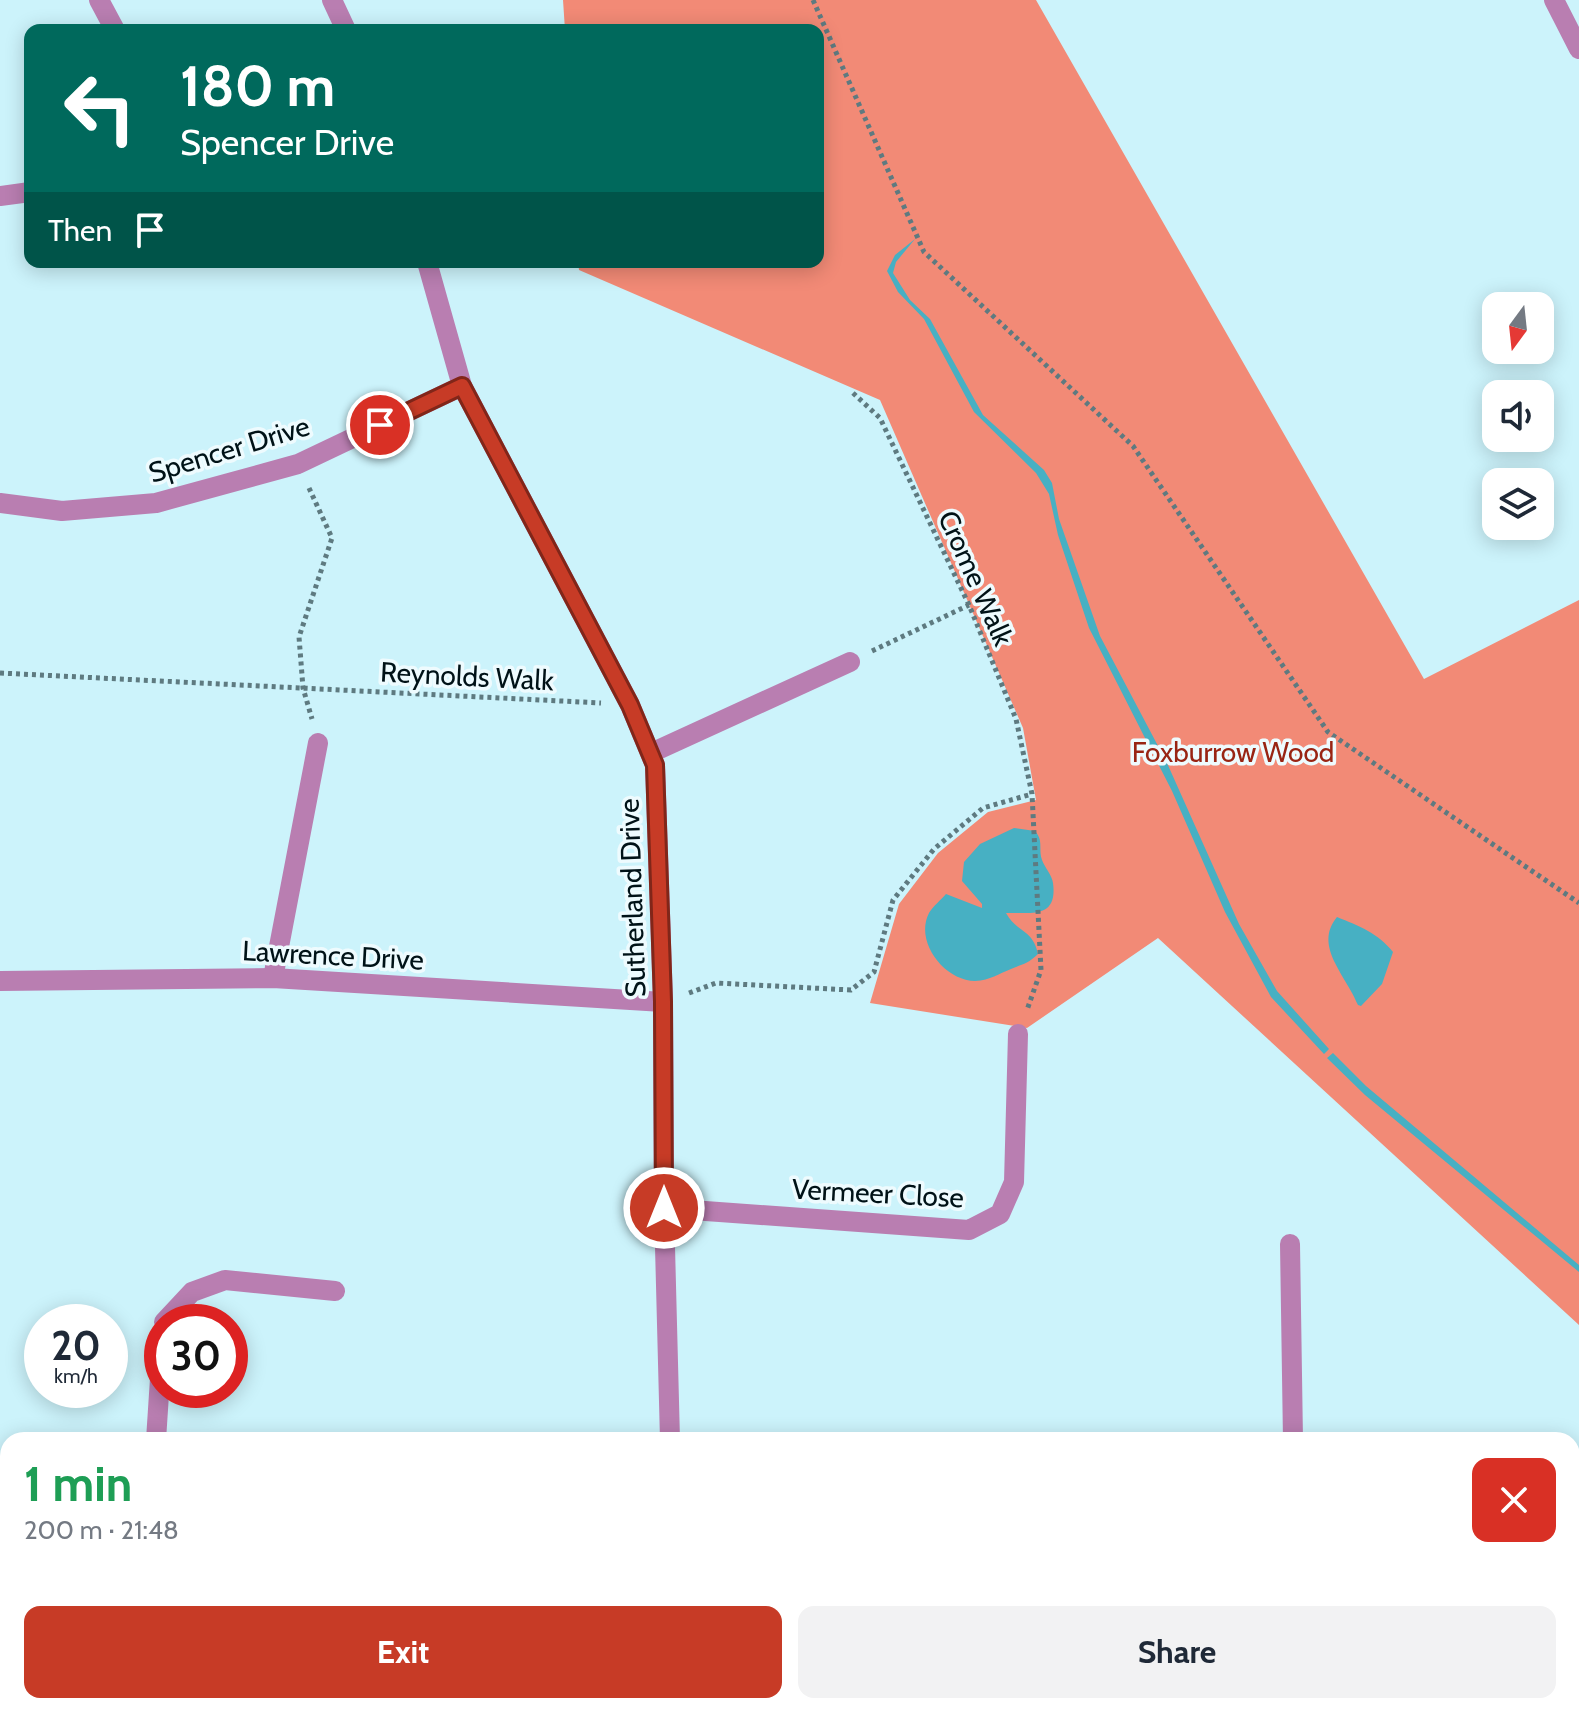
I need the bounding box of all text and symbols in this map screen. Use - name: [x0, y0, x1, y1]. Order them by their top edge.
- text: 180 m: [180, 52, 335, 120]
- icon: left: [48, 56, 152, 160]
- text: Spencer Drive: [180, 120, 394, 164]
- icon: arrive: [128, 208, 172, 252]
- text: Then: [48, 212, 112, 249]
- north arrow: [1482, 292, 1554, 364]
- map controls: [1482, 292, 1554, 540]
- button: sound: [1482, 380, 1554, 452]
- pin: [346, 391, 414, 459]
- icon: arrive: [358, 403, 402, 447]
- street label: Spencer Drive: [144, 408, 314, 490]
- button: layers: [1482, 468, 1554, 540]
- street label: Crome Walk: [931, 505, 1021, 651]
- street label: Reynolds Walk: [379, 654, 555, 698]
- park label: Foxburrow Wood: [1132, 735, 1334, 769]
- street label: Sutherland Drive: [612, 798, 652, 998]
- street label: Lawrence Drive: [241, 933, 425, 977]
- position arrow: [622, 1166, 706, 1250]
- street label: Vermeer Close: [791, 1172, 965, 1214]
- speed limit sign: 30: [144, 1304, 248, 1408]
- text: 20: [51, 1321, 101, 1370]
- text: km/h: [54, 1364, 98, 1388]
- text: 1 min: [24, 1455, 132, 1513]
- button: close: [1472, 1458, 1556, 1542]
- text: 200 m · 21:48: [24, 1514, 179, 1546]
- button: Exit: [24, 1606, 782, 1698]
- button: Share: [798, 1606, 1556, 1698]

